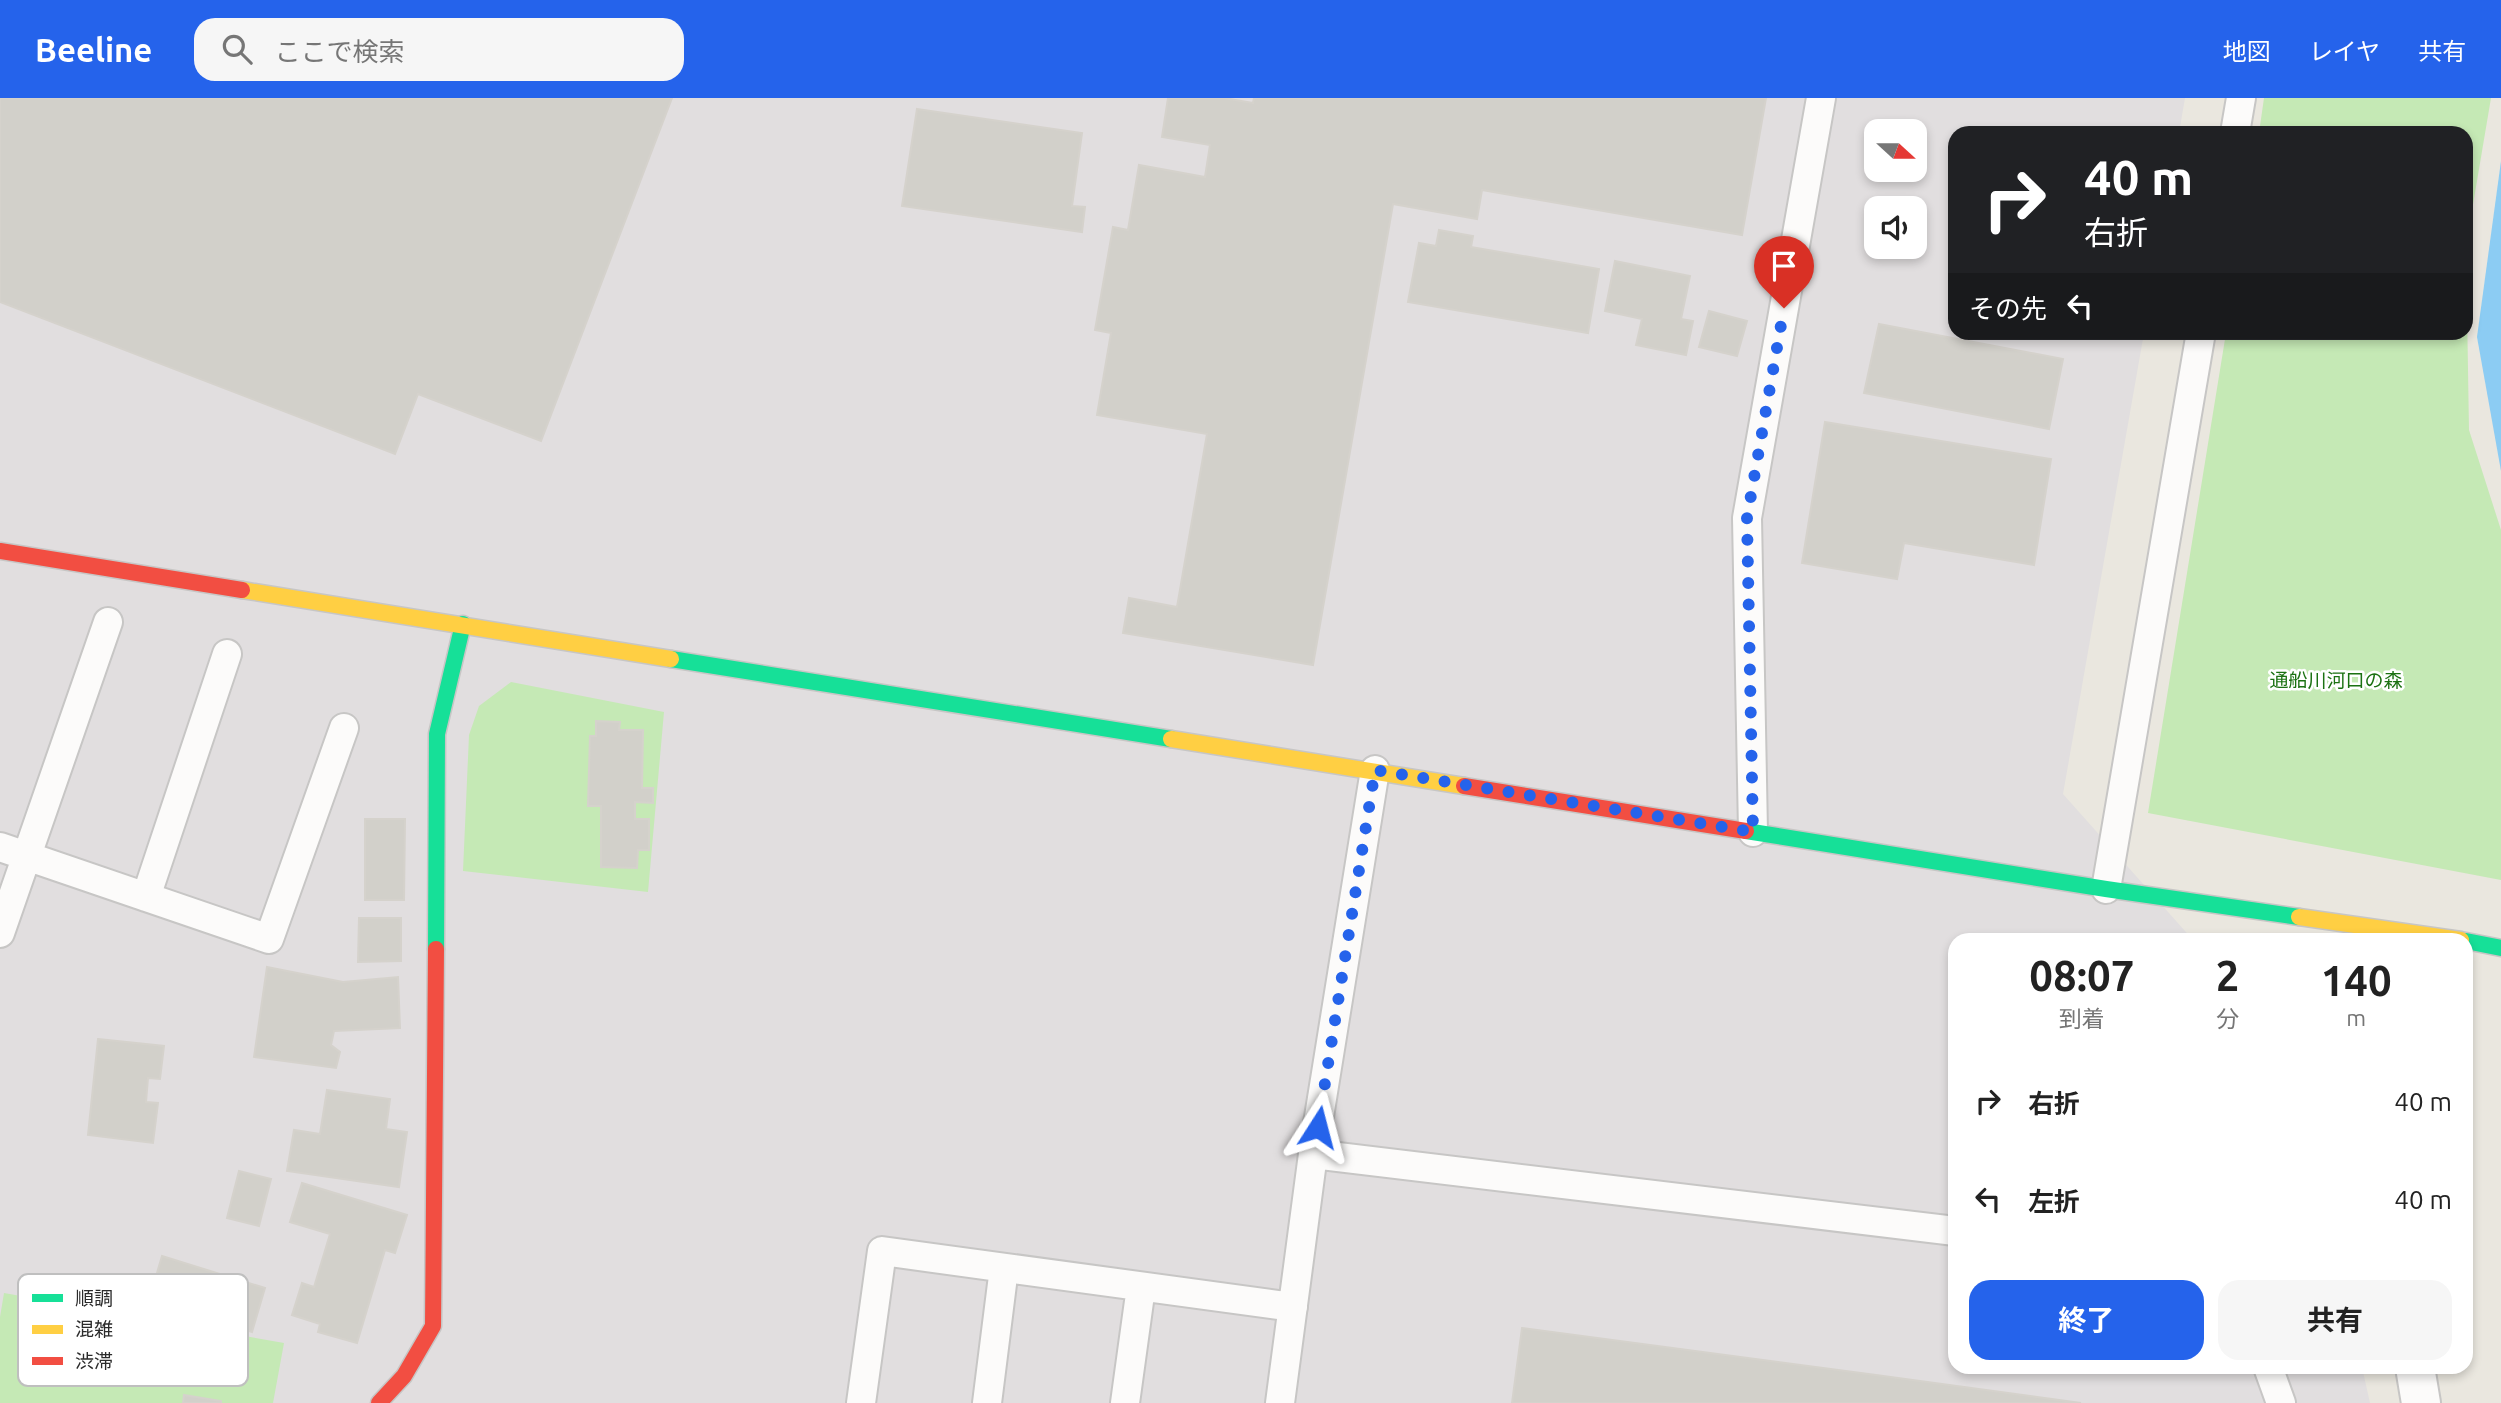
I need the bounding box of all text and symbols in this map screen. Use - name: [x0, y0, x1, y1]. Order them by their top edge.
- search box: [194, 18, 684, 81]
- icon: search: [218, 30, 256, 68]
- text: Beeline: [35, 31, 152, 68]
- text: ここで検索: [274, 37, 404, 66]
- text: 地図: [2223, 38, 2271, 65]
- text: レイヤ: [2309, 38, 2380, 65]
- text: 共有: [2418, 38, 2466, 65]
- north arrow: [1864, 119, 1927, 182]
- map controls: [1864, 119, 1927, 259]
- text: 40 m: [2084, 149, 2193, 204]
- icon: right: [1969, 154, 2060, 245]
- button: sound: [1864, 196, 1927, 259]
- text: 右折: [2084, 214, 2148, 250]
- pin: [1754, 236, 1814, 308]
- icon: arrive: [1765, 247, 1803, 285]
- icon: left: [2061, 287, 2099, 325]
- text: その先: [1969, 294, 2047, 323]
- park label: 通船川河口の森: [2269, 669, 2403, 691]
- text: 08:07: [2029, 952, 2134, 999]
- text: 2: [2216, 952, 2239, 999]
- text: 140: [2321, 957, 2392, 1004]
- text: m: [2346, 1005, 2366, 1030]
- text: 到着: [2059, 1006, 2105, 1031]
- text: 分: [2216, 1006, 2239, 1031]
- icon: right: [1969, 1082, 2007, 1120]
- text: 40 m: [2394, 1087, 2452, 1116]
- text: 右折: [2028, 1089, 2080, 1118]
- position arrow: [1281, 1090, 1355, 1164]
- icon: left: [1969, 1180, 2007, 1218]
- text: 40 m: [2394, 1185, 2452, 1214]
- text: 左折: [2028, 1187, 2080, 1216]
- legend: [18, 1274, 248, 1386]
- button: 終了: [1969, 1280, 2204, 1360]
- button: 共有: [2218, 1280, 2452, 1360]
- text: 順調: [75, 1287, 113, 1309]
- text: 混雑: [75, 1318, 113, 1340]
- text: 渋滞: [75, 1350, 113, 1372]

